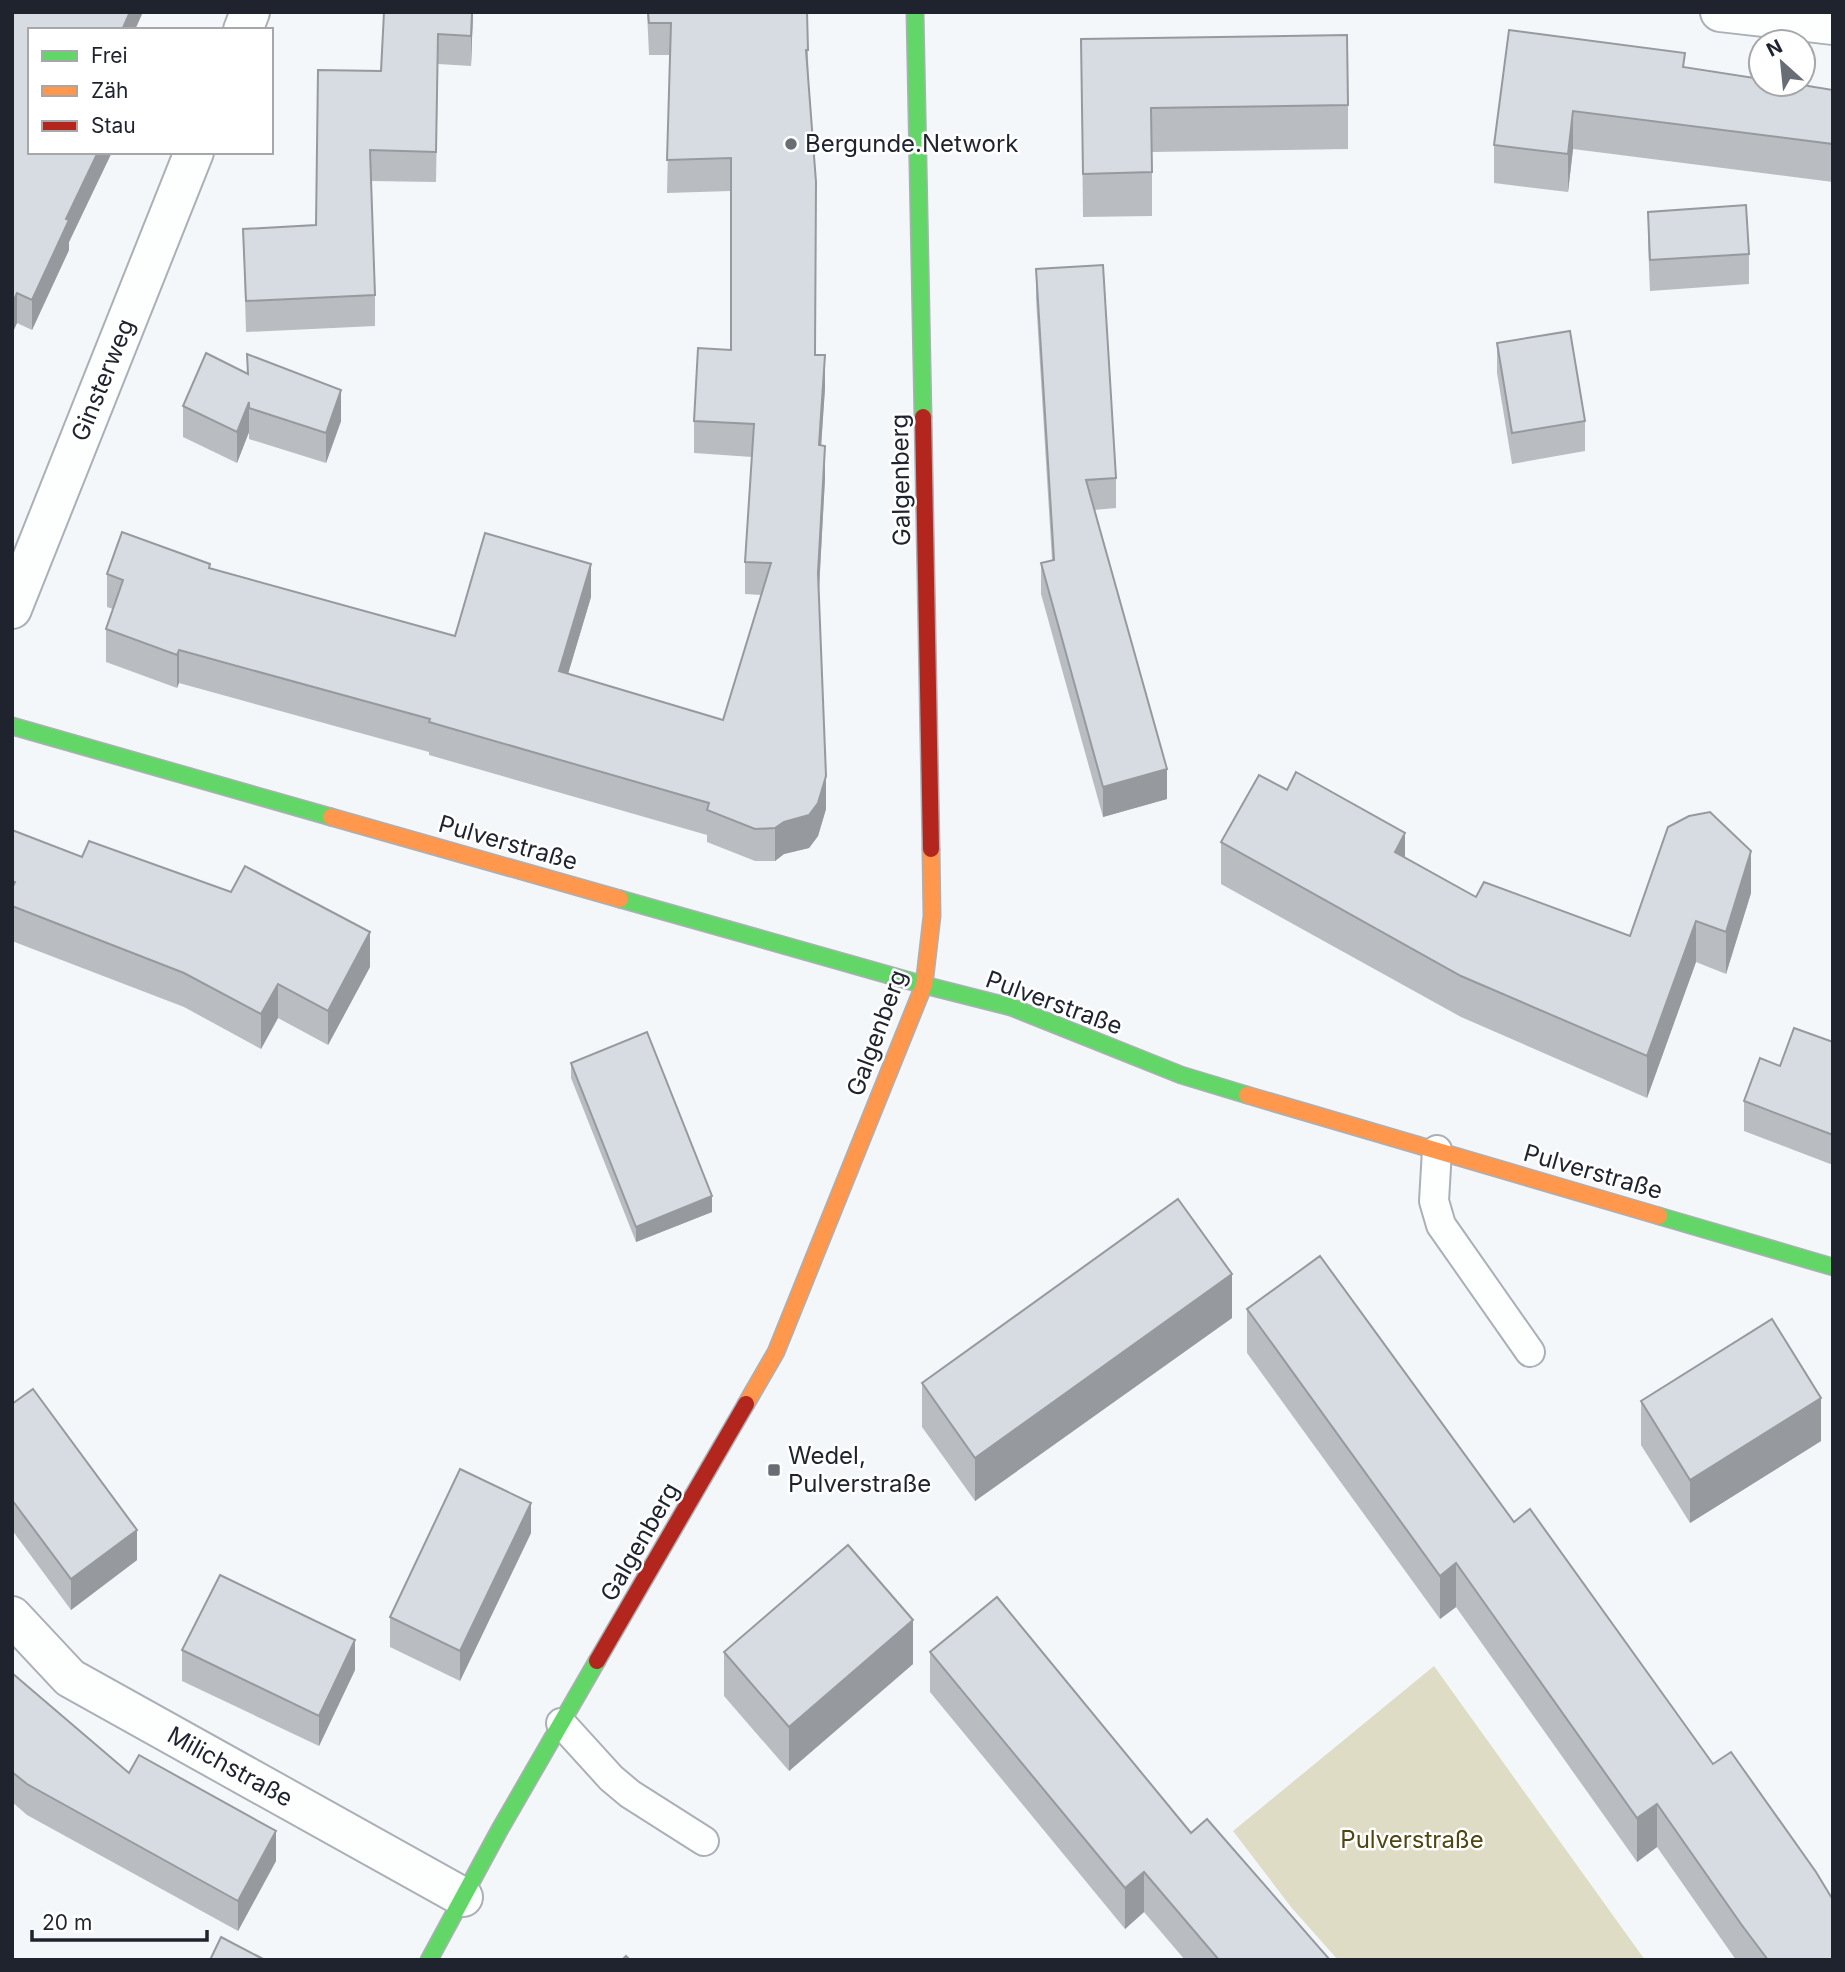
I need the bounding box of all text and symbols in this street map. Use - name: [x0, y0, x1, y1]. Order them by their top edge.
- legend: [28, 28, 273, 154]
- north arrow: [1747, 28, 1817, 98]
- text: N: [1763, 35, 1786, 62]
- text: Frei: [91, 43, 128, 68]
- text: Zäh: [91, 78, 128, 103]
- text: Stau: [91, 113, 136, 138]
- place label: Bergunde.Network: [805, 129, 1018, 158]
- marker: Bergunde.Network: [783, 136, 799, 152]
- street label: Ginsterweg: [65, 314, 140, 445]
- street label: Galgenberg: [885, 414, 916, 546]
- street label: Pulverstraße: [435, 809, 581, 876]
- street label: Pulverstraße: [982, 964, 1126, 1041]
- street label: Galgenberg: [840, 966, 913, 1100]
- street label: Pulverstraße: [1520, 1138, 1666, 1205]
- place label: Wedel, Pulverstraße: [788, 1441, 931, 1498]
- marker: Wedel, Pulverstraße: [766, 1462, 782, 1478]
- street label: Galgenberg: [594, 1477, 685, 1606]
- street label: Milichstraße: [162, 1720, 298, 1813]
- park label: Pulverstraße: [1340, 1825, 1484, 1854]
- scale bar: [32, 1898, 206, 1942]
- text: 20 m: [42, 1910, 92, 1935]

